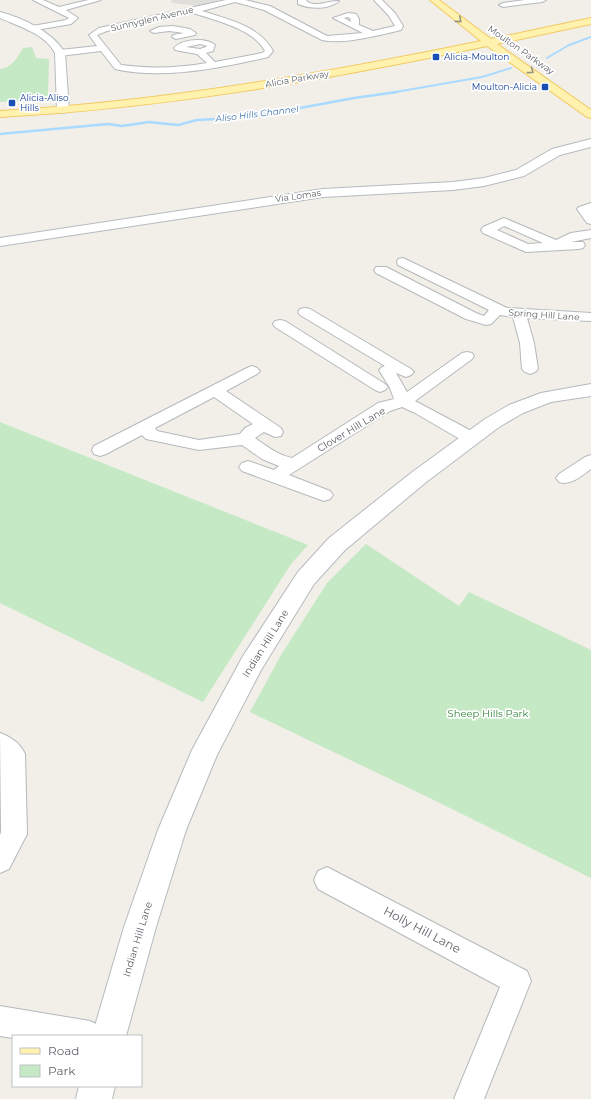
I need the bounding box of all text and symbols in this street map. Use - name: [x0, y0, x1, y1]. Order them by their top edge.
- street label: Sunnyglen Avenue: [109, 3, 195, 33]
- one-way arrow: [454, 15, 461, 22]
- street label: Moulton Parkway: [486, 23, 557, 77]
- place label: Alicia-Moulton: [444, 51, 509, 62]
- marker: Alicia-Moulton: [431, 52, 441, 62]
- one-way arrow: [526, 66, 533, 73]
- street label: Alicia Parkway: [264, 67, 330, 90]
- place label: Moulton-Alicia: [472, 81, 537, 92]
- marker: Moulton-Alicia: [540, 82, 550, 92]
- place label: Alicia-Aliso Hills: [20, 92, 69, 113]
- marker: Alicia-Aliso Hills: [7, 98, 17, 108]
- water label: Aliso Hills Channel: [214, 103, 300, 124]
- street label: Via Lomas: [274, 187, 322, 204]
- street label: Spring Hill Lane: [508, 307, 581, 323]
- street label: Clover Hill Lane: [315, 404, 388, 455]
- street label: Indian Hill Lane: [239, 607, 292, 680]
- park label: Sheep Hills Park: [448, 707, 528, 720]
- street label: Indian Hill Lane: [120, 900, 155, 978]
- street label: Holly Hill Lane: [381, 903, 463, 956]
- legend: [12, 1035, 142, 1087]
- text: Road: [48, 1043, 79, 1058]
- text: Park: [48, 1063, 76, 1078]

